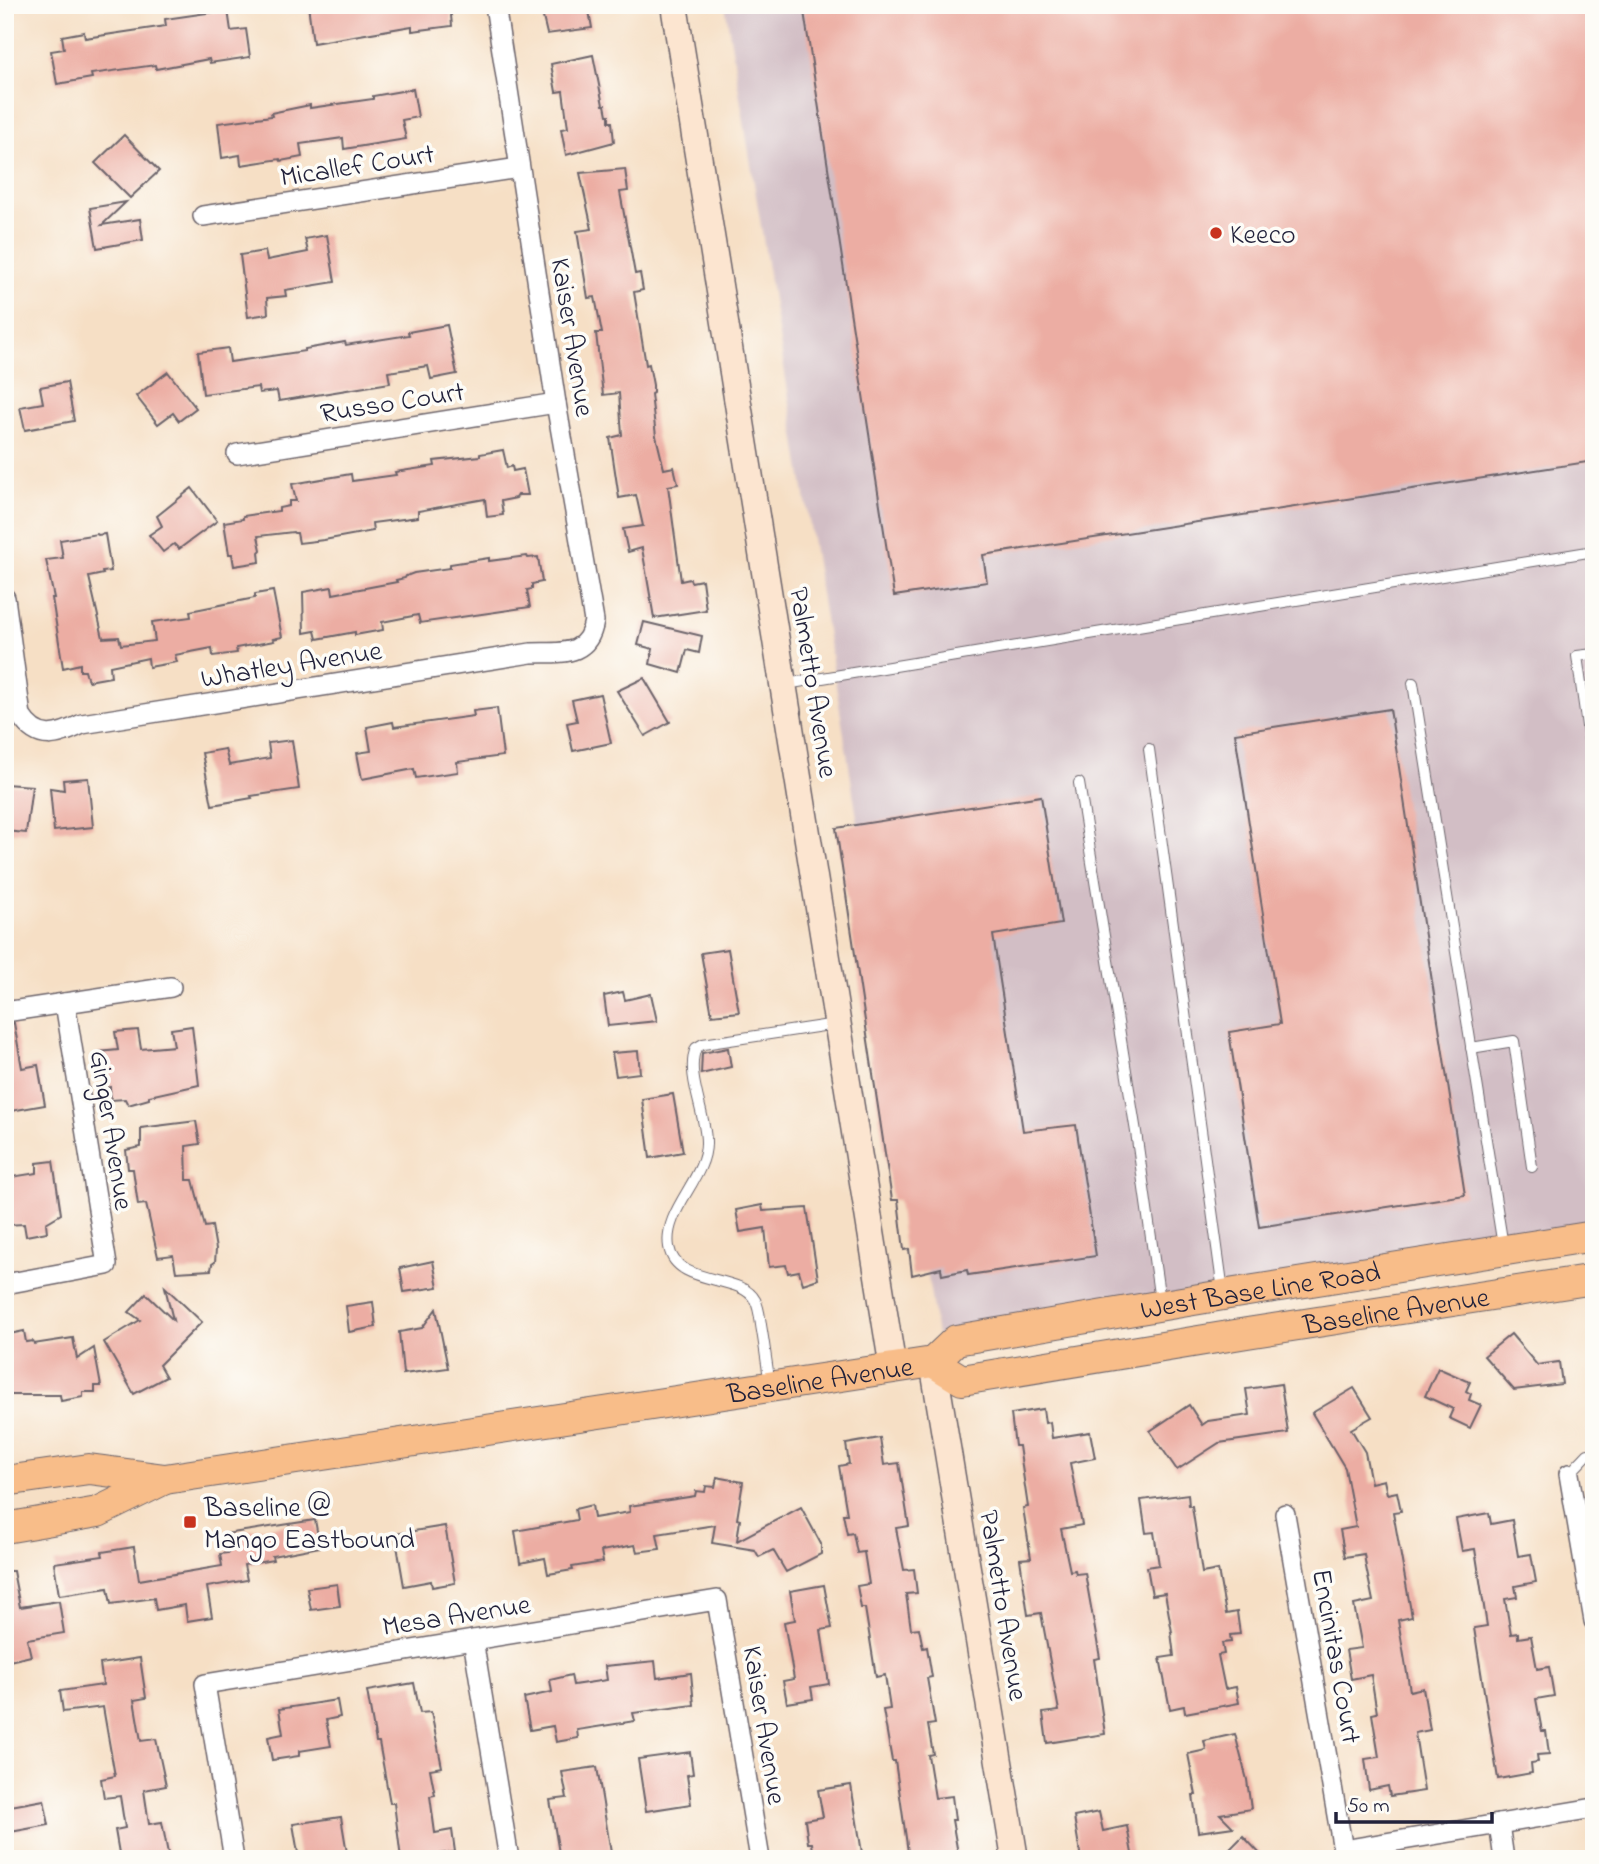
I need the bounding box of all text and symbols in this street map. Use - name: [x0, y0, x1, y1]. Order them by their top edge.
- street label: Micallef Court: [278, 135, 438, 200]
- place label: Keeco: [1230, 216, 1296, 257]
- marker: Keeco: [1208, 225, 1224, 241]
- street label: Kaiser Avenue: [538, 255, 603, 420]
- street label: Russo Court: [318, 373, 468, 436]
- street label: Palmetto Avenue: [776, 584, 847, 781]
- street label: Whatley Avenue: [198, 632, 386, 701]
- street label: Ginger Avenue: [77, 1048, 142, 1214]
- street label: West Base Line Road: [1138, 1253, 1384, 1333]
- street label: Baseline Avenue: [1300, 1279, 1493, 1348]
- street label: Baseline Avenue: [724, 1348, 917, 1417]
- place label: Baseline @ Mango Eastbound: [203, 1489, 415, 1562]
- street label: Palmetto Avenue: [966, 1507, 1037, 1704]
- marker: Baseline @ Mango Eastbound: [182, 1514, 198, 1530]
- street label: Encinitas Court: [1299, 1566, 1370, 1747]
- street label: Mesa Avenue: [379, 1585, 534, 1649]
- street label: Kaiser Avenue: [730, 1643, 795, 1808]
- scale bar: [1336, 1780, 1492, 1824]
- text: 50 m: [1347, 1792, 1390, 1822]

